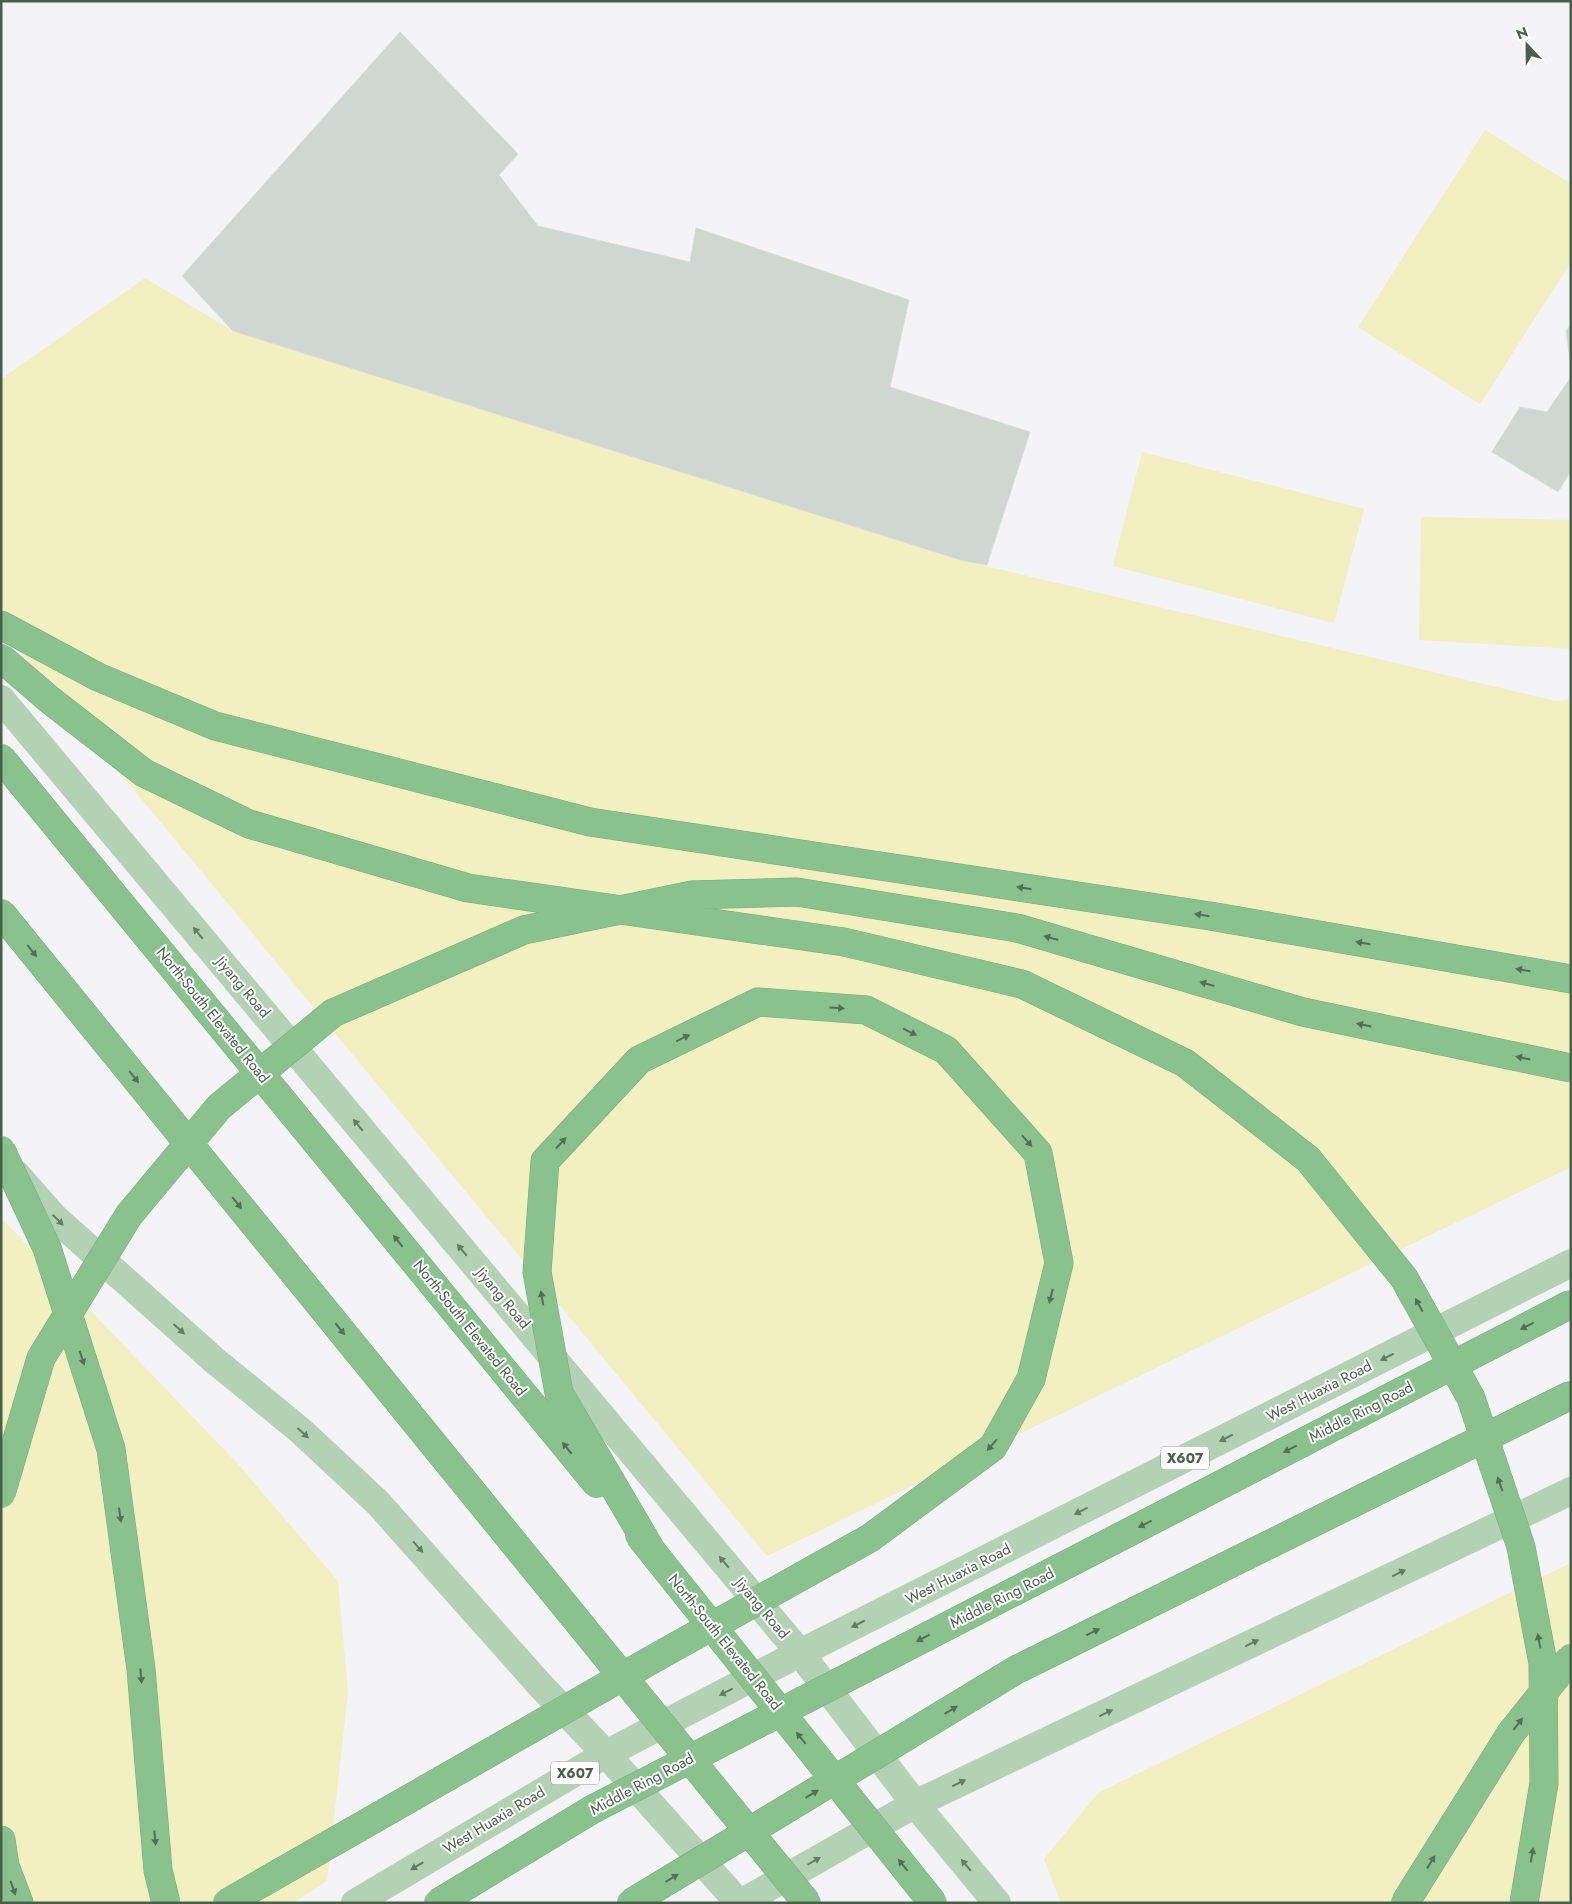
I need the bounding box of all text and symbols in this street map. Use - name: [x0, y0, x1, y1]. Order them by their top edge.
- north arrow: [1502, 20, 1552, 70]
- text: N: [1513, 22, 1531, 44]
- one-way arrow: [1016, 884, 1032, 892]
- one-way arrow: [1194, 911, 1210, 919]
- one-way arrow: [192, 927, 203, 940]
- one-way arrow: [1043, 933, 1058, 941]
- one-way arrow: [1354, 938, 1370, 946]
- street label: North-South Elevated Road: [151, 942, 275, 1088]
- one-way arrow: [26, 944, 37, 957]
- street label: Jiyang Road: [209, 950, 275, 1023]
- one-way arrow: [1514, 966, 1530, 974]
- one-way arrow: [1199, 979, 1214, 987]
- one-way arrow: [829, 1004, 845, 1012]
- one-way arrow: [1356, 1021, 1372, 1029]
- one-way arrow: [903, 1028, 917, 1036]
- one-way arrow: [676, 1034, 690, 1042]
- one-way arrow: [1515, 1054, 1531, 1062]
- one-way arrow: [129, 1070, 140, 1083]
- one-way arrow: [353, 1119, 364, 1131]
- one-way arrow: [1021, 1135, 1032, 1147]
- one-way arrow: [555, 1137, 567, 1149]
- one-way arrow: [232, 1196, 243, 1209]
- one-way arrow: [52, 1214, 64, 1226]
- one-way arrow: [392, 1235, 403, 1248]
- one-way arrow: [457, 1243, 468, 1256]
- street label: North-South Elevated Road: [408, 1255, 532, 1401]
- street label: Jiyang Road: [469, 1261, 535, 1334]
- one-way arrow: [1047, 1289, 1055, 1304]
- one-way arrow: [538, 1290, 546, 1306]
- one-way arrow: [1415, 1297, 1423, 1312]
- one-way arrow: [334, 1322, 345, 1335]
- one-way arrow: [1520, 1322, 1535, 1330]
- one-way arrow: [172, 1323, 185, 1334]
- one-way arrow: [78, 1351, 86, 1366]
- one-way arrow: [1380, 1353, 1394, 1361]
- street label: West Huaxia Road: [1263, 1355, 1375, 1427]
- street label: Middle Ring Road: [1305, 1376, 1417, 1448]
- one-way arrow: [296, 1427, 308, 1439]
- one-way arrow: [1219, 1434, 1233, 1442]
- one-way arrow: [986, 1439, 997, 1452]
- one-way arrow: [562, 1441, 573, 1454]
- one-way arrow: [1283, 1445, 1297, 1453]
- road number: X607: [1161, 1446, 1209, 1470]
- one-way arrow: [1496, 1476, 1503, 1491]
- one-way arrow: [1074, 1507, 1088, 1515]
- one-way arrow: [116, 1508, 124, 1524]
- one-way arrow: [1138, 1520, 1153, 1528]
- street label: West Huaxia Road: [902, 1538, 1014, 1610]
- one-way arrow: [412, 1541, 424, 1553]
- one-way arrow: [718, 1557, 730, 1569]
- street label: Middle Ring Road: [946, 1562, 1058, 1634]
- street label: North-South Elevated Road: [663, 1569, 787, 1715]
- one-way arrow: [1392, 1569, 1406, 1577]
- street label: Jiyang Road: [728, 1571, 794, 1644]
- one-way arrow: [851, 1620, 865, 1628]
- one-way arrow: [1086, 1628, 1101, 1636]
- one-way arrow: [1535, 1633, 1543, 1649]
- one-way arrow: [917, 1634, 930, 1643]
- one-way arrow: [1245, 1639, 1260, 1647]
- one-way arrow: [137, 1669, 145, 1685]
- one-way arrow: [719, 1688, 733, 1696]
- one-way arrow: [944, 1705, 957, 1714]
- one-way arrow: [1099, 1709, 1113, 1717]
- one-way arrow: [1513, 1718, 1524, 1731]
- one-way arrow: [796, 1732, 807, 1745]
- street label: Middle Ring Road: [586, 1747, 698, 1821]
- road number: X607: [551, 1762, 599, 1785]
- one-way arrow: [952, 1779, 966, 1787]
- street label: West Huaxia Road: [439, 1781, 549, 1859]
- one-way arrow: [805, 1789, 818, 1798]
- one-way arrow: [151, 1831, 159, 1847]
- one-way arrow: [1529, 1846, 1537, 1862]
- one-way arrow: [1427, 1855, 1436, 1868]
- one-way arrow: [808, 1857, 821, 1866]
- one-way arrow: [897, 1858, 908, 1871]
- one-way arrow: [960, 1859, 971, 1872]
- one-way arrow: [410, 1862, 423, 1871]
- one-way arrow: [666, 1873, 679, 1882]
- one-way arrow: [9, 1881, 17, 1896]

